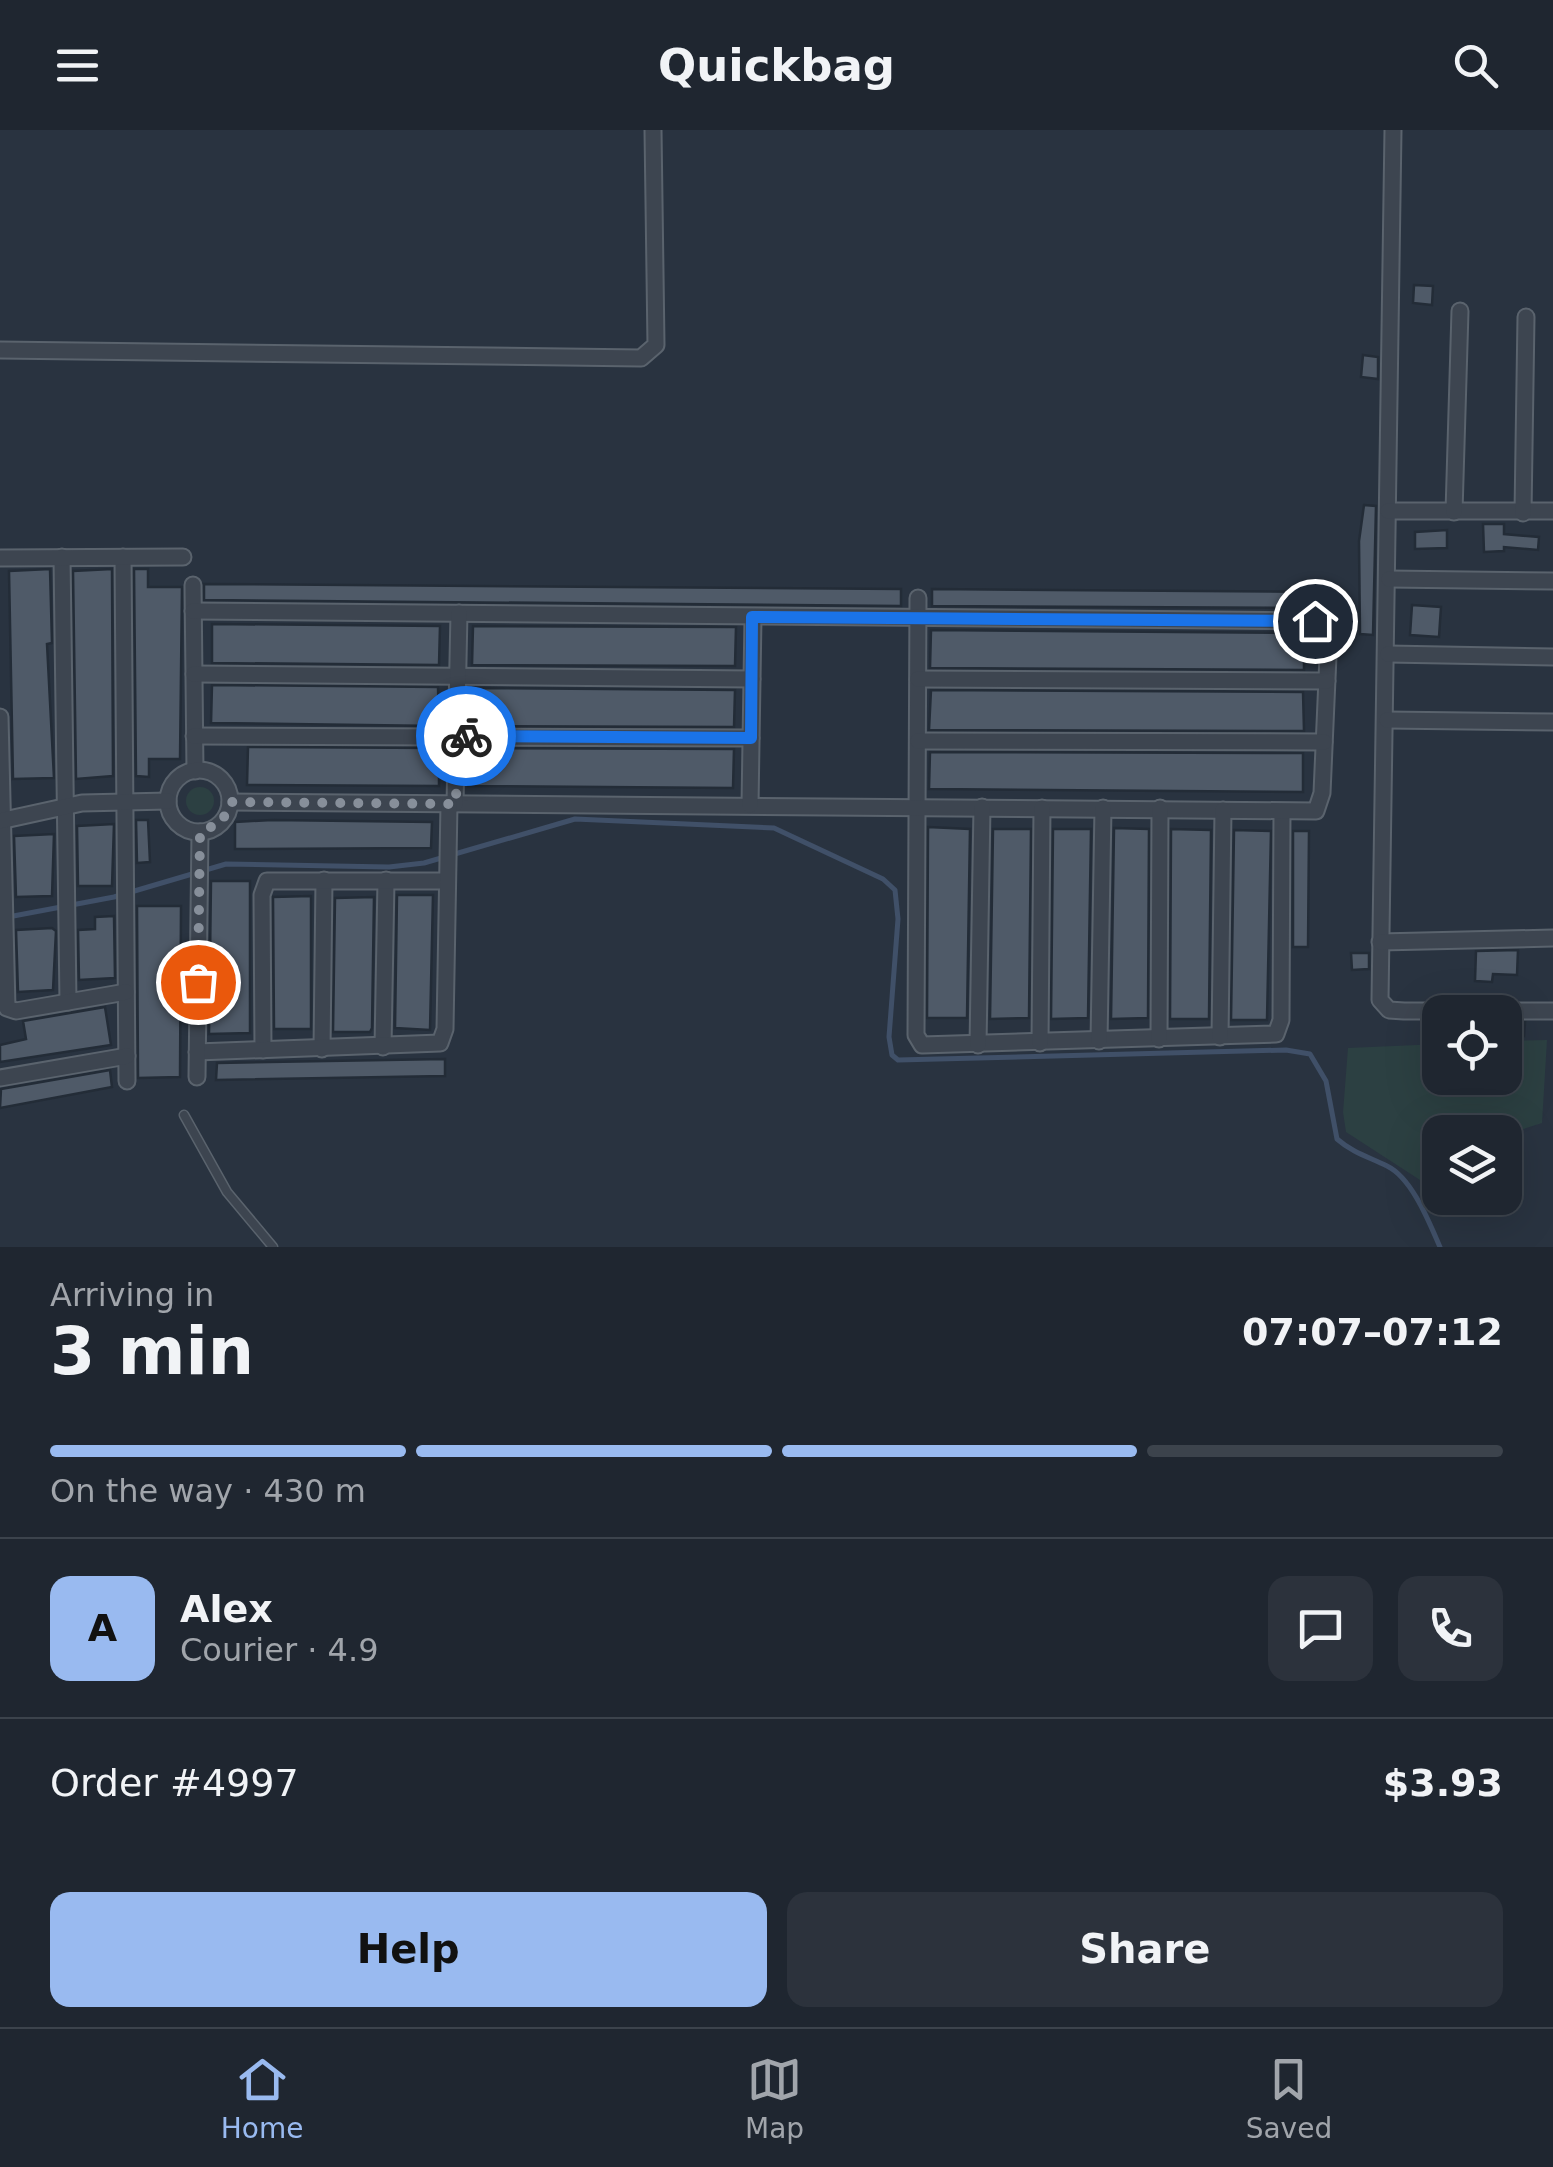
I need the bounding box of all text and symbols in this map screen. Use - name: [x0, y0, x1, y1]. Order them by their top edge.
- icon: menu: [50, 38, 105, 93]
- icon: search: [1448, 38, 1503, 93]
- text: Quickbag: [658, 39, 895, 92]
- pin: [1273, 579, 1358, 664]
- icon: home: [1288, 594, 1343, 649]
- courier: [416, 686, 516, 786]
- icon: bike: [439, 709, 494, 764]
- pin: [156, 940, 241, 1025]
- icon: bag: [171, 955, 226, 1010]
- map controls: [1422, 995, 1522, 1215]
- button: locate: [1422, 995, 1522, 1095]
- button: layers: [1422, 1115, 1522, 1215]
- text: Arriving in: [50, 1276, 214, 1314]
- text: 07:07–07:12: [1242, 1310, 1503, 1354]
- text: 3 min: [50, 1314, 254, 1389]
- text: On the way · 430 m: [50, 1472, 366, 1510]
- button: chat: [1268, 1576, 1373, 1681]
- button: phone: [1398, 1576, 1503, 1681]
- text: Alex: [180, 1587, 273, 1631]
- text: A: [88, 1606, 117, 1650]
- text: Courier · 4.9: [180, 1631, 379, 1669]
- text: Order #4997: [50, 1761, 299, 1805]
- text: $3.93: [1383, 1761, 1503, 1805]
- button: Help: [50, 1892, 767, 2007]
- button: Share: [787, 1892, 1503, 2007]
- tab: Home: [221, 2052, 303, 2145]
- tab: Map: [745, 2052, 804, 2145]
- tab: Saved: [1246, 2052, 1332, 2145]

